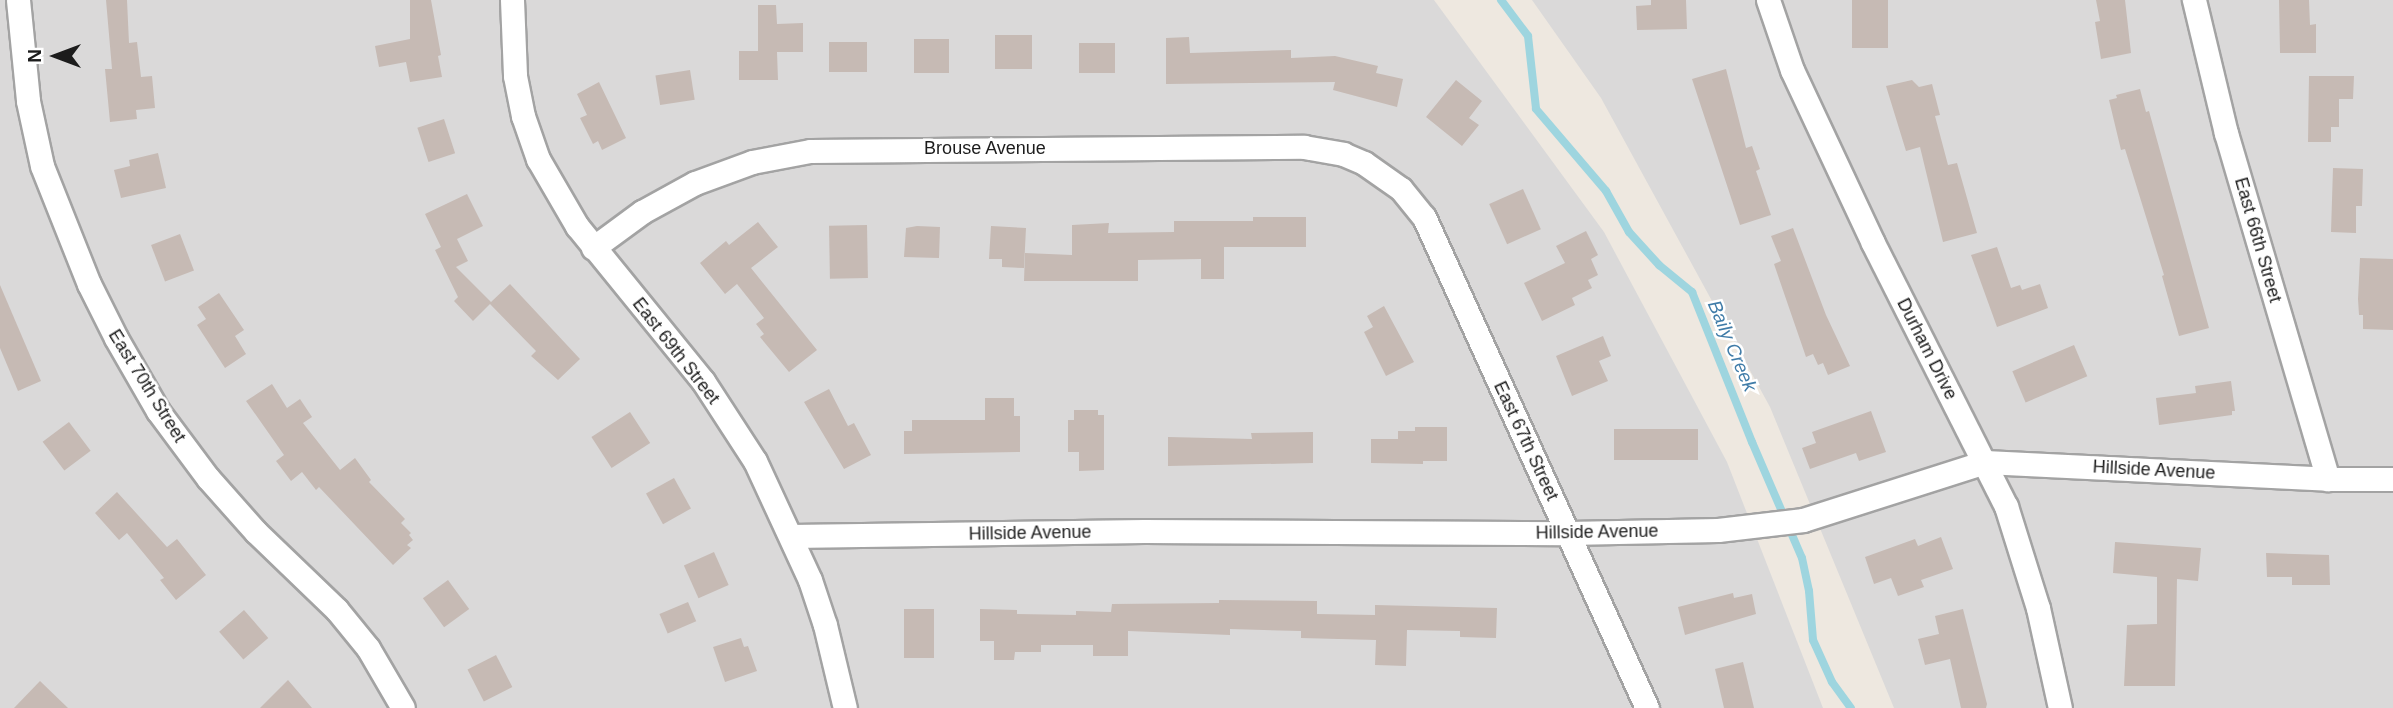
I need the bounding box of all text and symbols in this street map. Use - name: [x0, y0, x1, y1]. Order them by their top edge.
- north arrow: [21, 21, 91, 91]
- text: N: [24, 49, 45, 63]
- street label: Brouse Avenue: [924, 137, 1046, 159]
- street label: East 66th Street: [2230, 175, 2286, 305]
- street label: East 69th Street: [628, 293, 724, 409]
- street label: Durham Drive: [1892, 295, 1962, 403]
- water label: Baily Creek: [1703, 297, 1761, 395]
- street label: East 70th Street: [104, 326, 190, 446]
- street label: East 67th Street: [1489, 378, 1563, 504]
- street label: Hillside Avenue: [2092, 456, 2216, 484]
- street label: Hillside Avenue: [1535, 520, 1659, 544]
- street label: Hillside Avenue: [968, 521, 1092, 545]

